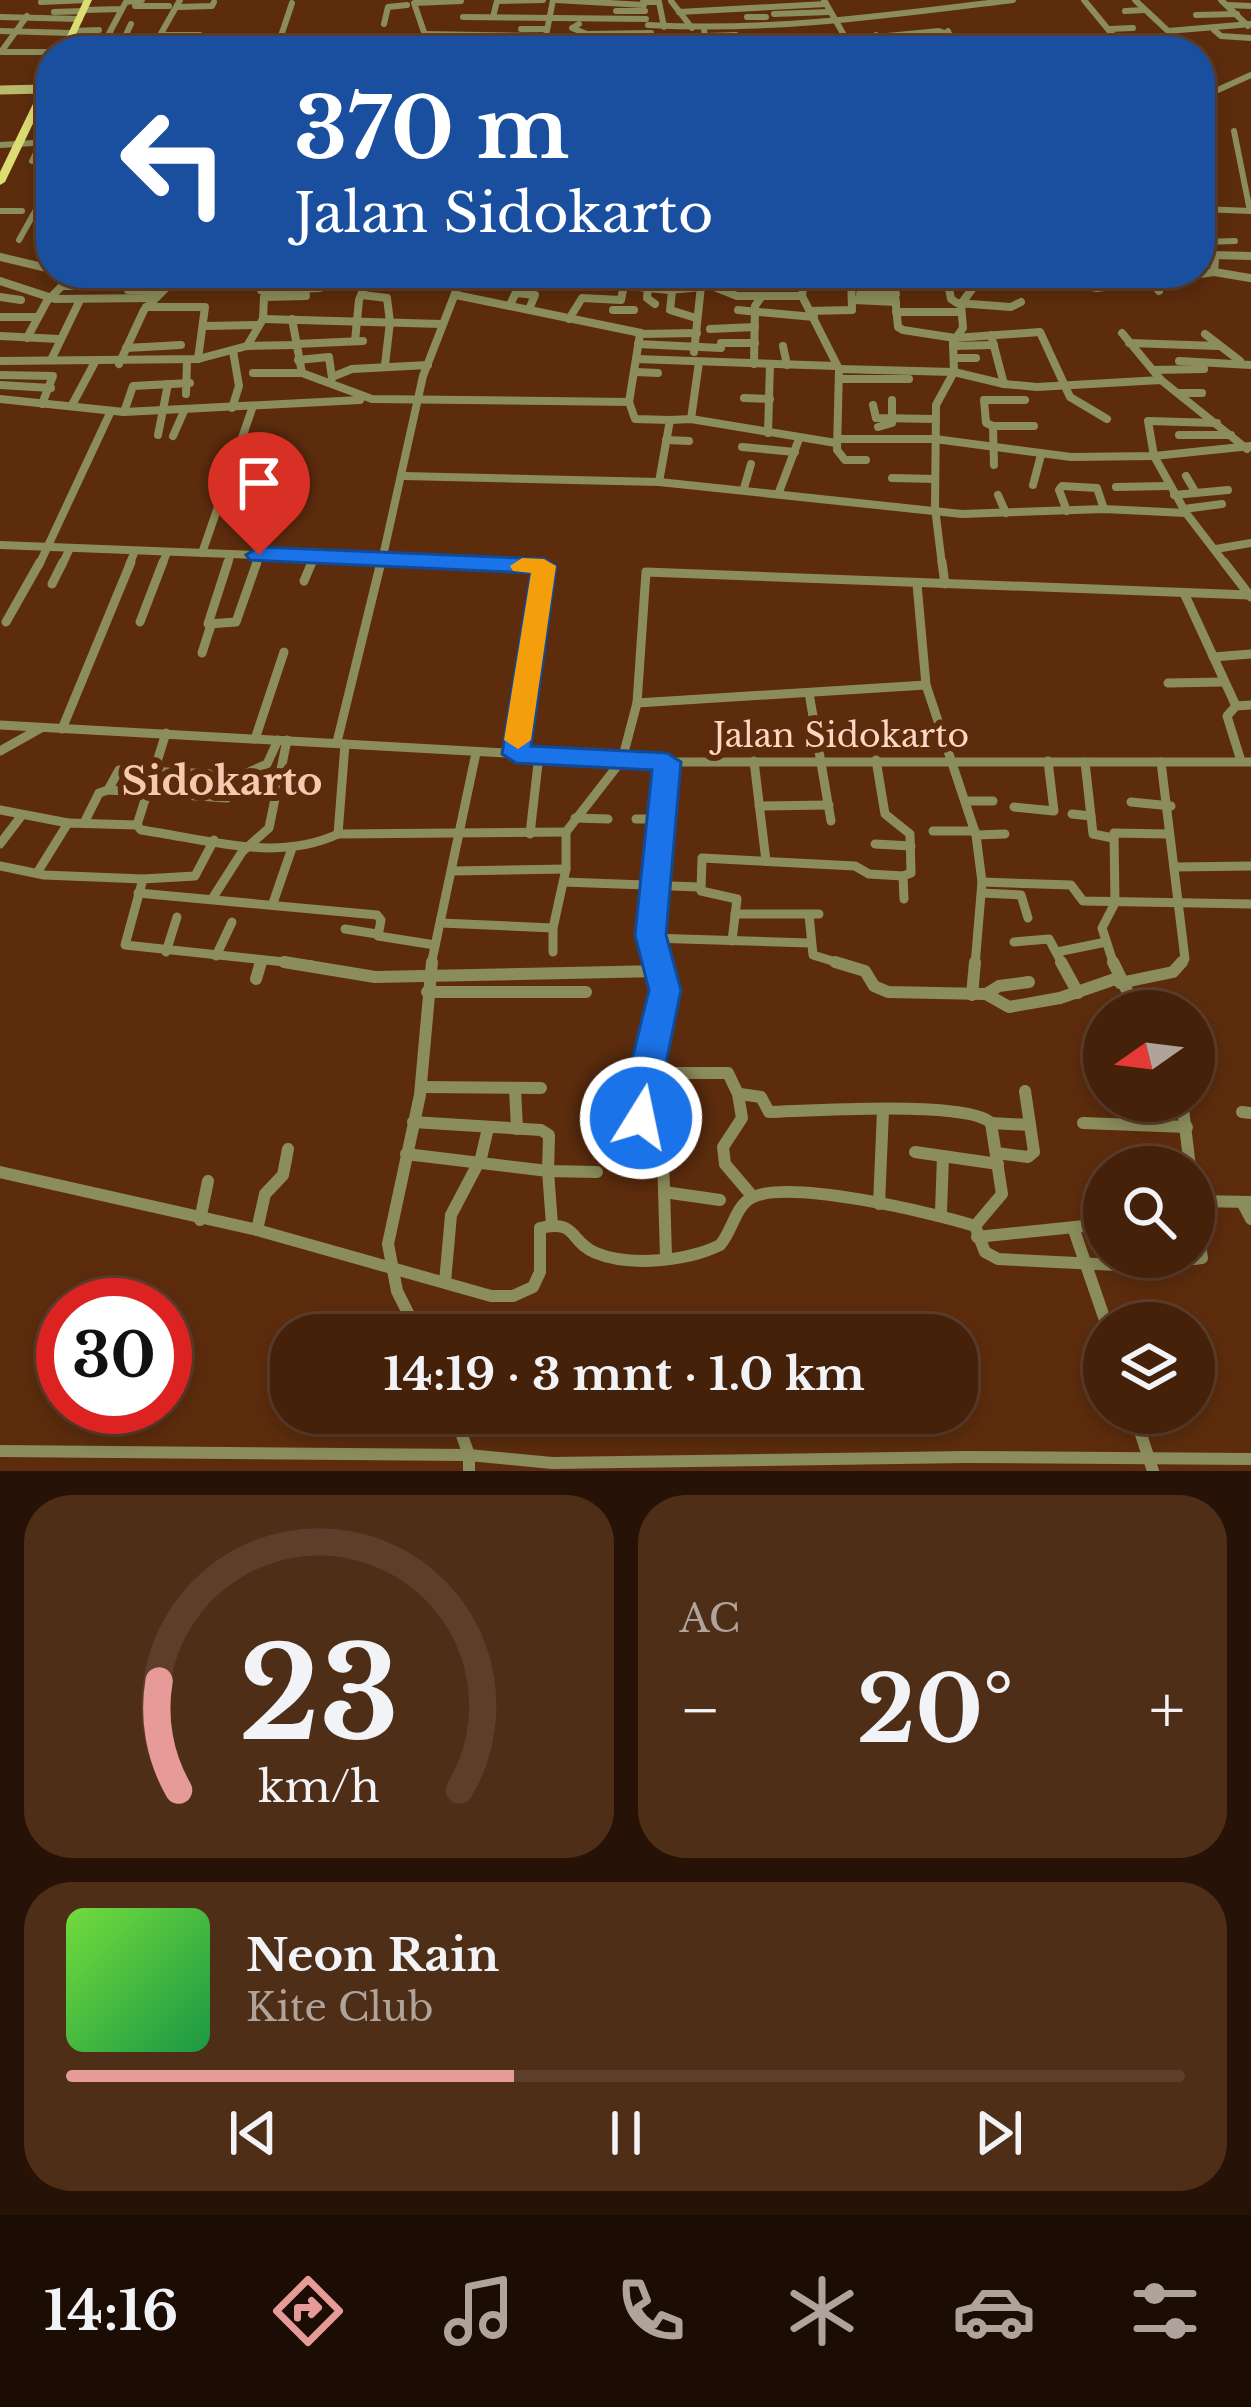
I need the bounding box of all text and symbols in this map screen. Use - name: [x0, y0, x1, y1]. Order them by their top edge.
- text: 370 m: [294, 77, 570, 181]
- icon: left: [96, 84, 252, 240]
- text: Jalan Sidokarto: [294, 180, 713, 247]
- pin: [208, 432, 310, 555]
- icon: arrive: [226, 450, 292, 516]
- street label: Jalan Sidokarto: [709, 715, 969, 756]
- district label: Sidokarto: [121, 757, 323, 806]
- north arrow: [1083, 990, 1215, 1122]
- map controls: [1083, 990, 1215, 1434]
- position arrow: [578, 1055, 704, 1181]
- button: search: [1083, 1146, 1215, 1278]
- speed limit sign: 30: [36, 1278, 192, 1434]
- button: layers: [1083, 1302, 1215, 1434]
- text: 14:19 · 3 mnt · 1.0 km: [383, 1346, 865, 1402]
- text: AC: [680, 1594, 740, 1643]
- text: 23: [238, 1618, 399, 1773]
- text: 20°: [857, 1655, 1013, 1766]
- text: −: [680, 1669, 721, 1751]
- text: +: [1149, 1669, 1185, 1751]
- text: km/h: [258, 1759, 380, 1813]
- text: Neon Rain: [246, 1927, 499, 1983]
- text: Kite Club: [246, 1983, 434, 2032]
- icon: previous: [220, 2100, 286, 2166]
- icon: pause: [593, 2100, 659, 2166]
- icon: next: [966, 2100, 1032, 2166]
- icon: directions: [266, 2269, 350, 2353]
- icon: music: [437, 2269, 521, 2353]
- icon: phone: [609, 2269, 693, 2353]
- icon: climate: [780, 2269, 864, 2353]
- icon: car: [952, 2269, 1036, 2353]
- icon: filters: [1123, 2269, 1207, 2353]
- text: 14:16: [44, 2278, 178, 2345]

